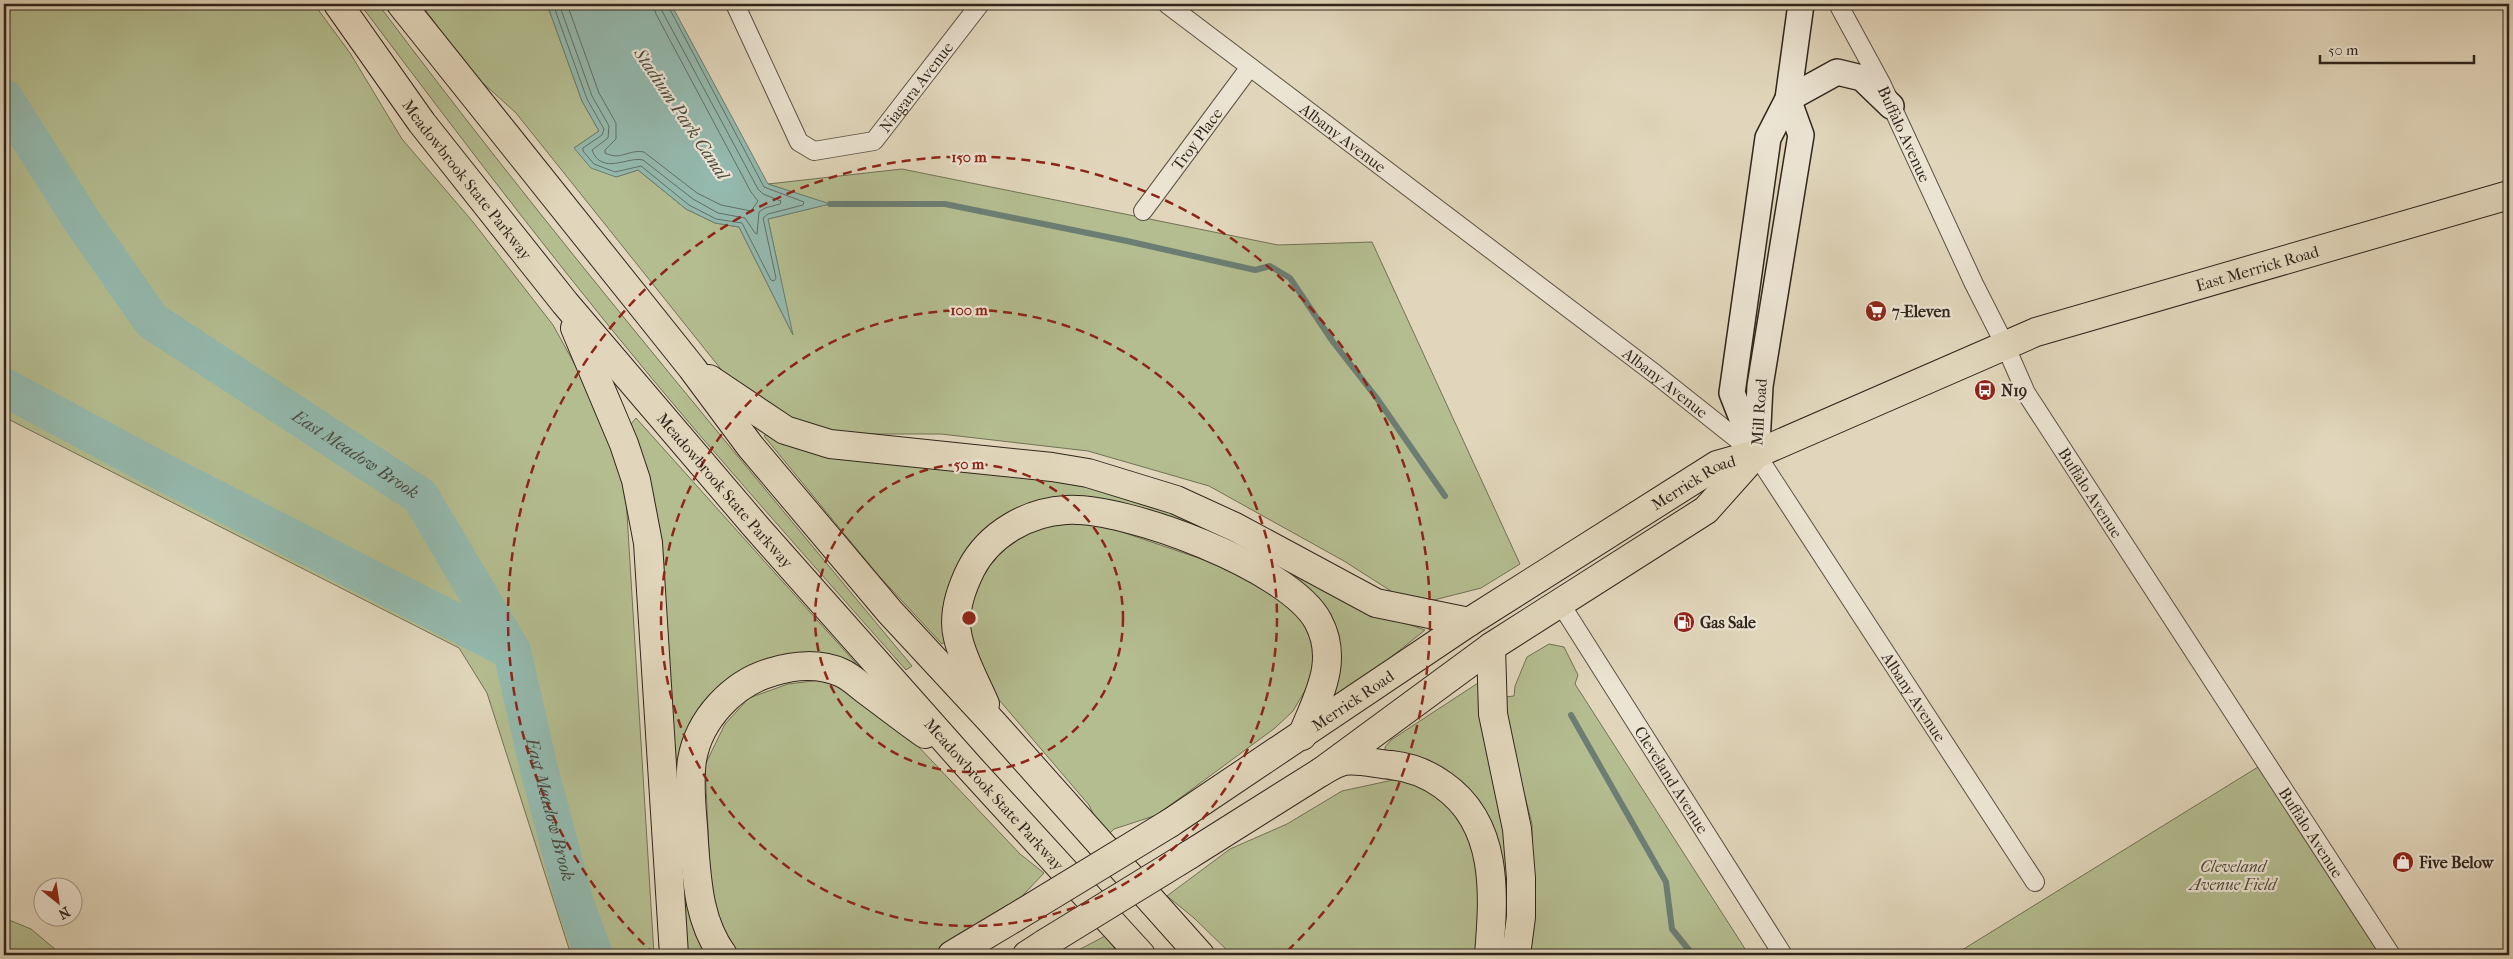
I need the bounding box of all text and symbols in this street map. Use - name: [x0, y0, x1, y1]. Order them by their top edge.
- scale bar: [2320, 32, 2474, 64]
- street label: Niagara Avenue: [875, 38, 957, 136]
- text: 50 m: [2328, 41, 2359, 59]
- water label: Stadium Park Canal: [629, 43, 734, 186]
- street label: Buffalo Avenue: [1874, 83, 1935, 185]
- street label: Meadowbrook State Parkway: [399, 95, 537, 264]
- street label: Albany Avenue: [1296, 98, 1390, 176]
- street label: Troy Place: [1167, 104, 1226, 174]
- text: 150 m: [951, 148, 987, 166]
- street label: East Merrick Road: [2193, 241, 2321, 295]
- supermarket icon: 7-Eleven: [1864, 299, 1888, 323]
- text: 100 m: [950, 301, 988, 319]
- place label: 7-Eleven: [1891, 302, 1951, 321]
- street label: Albany Avenue: [1618, 343, 1712, 422]
- street label: Mill Road: [1747, 377, 1771, 446]
- bus stop icon: N19: [1973, 378, 1997, 402]
- place label: N19: [2001, 381, 2027, 401]
- water label: East Meadow Brook: [287, 404, 423, 503]
- street label: Meadowbrook State Parkway: [653, 409, 798, 572]
- street label: Buffalo Avenue: [2054, 444, 2127, 541]
- street label: Merrick Road: [1647, 451, 1738, 514]
- text: 50 m: [954, 455, 985, 473]
- centre of rings: [960, 609, 978, 627]
- fuel station icon: Gas Sale: [1672, 610, 1696, 634]
- place label: Gas Sale: [1700, 613, 1756, 632]
- street label: Albany Avenue: [1878, 648, 1950, 745]
- street label: Merrick Road: [1308, 666, 1398, 735]
- street label: Meadowbrook State Parkway: [921, 714, 1069, 874]
- street label: Cleveland Avenue: [1631, 722, 1713, 837]
- water label: East Meadow Brook: [521, 735, 579, 883]
- street label: Buffalo Avenue: [2275, 784, 2348, 881]
- shop icon: Five Below: [2391, 850, 2415, 874]
- place label: Five Below: [2418, 853, 2494, 872]
- park label: Cleveland Avenue Field: [2188, 857, 2278, 894]
- north arrow: [32, 876, 82, 926]
- text: N: [55, 903, 73, 923]

